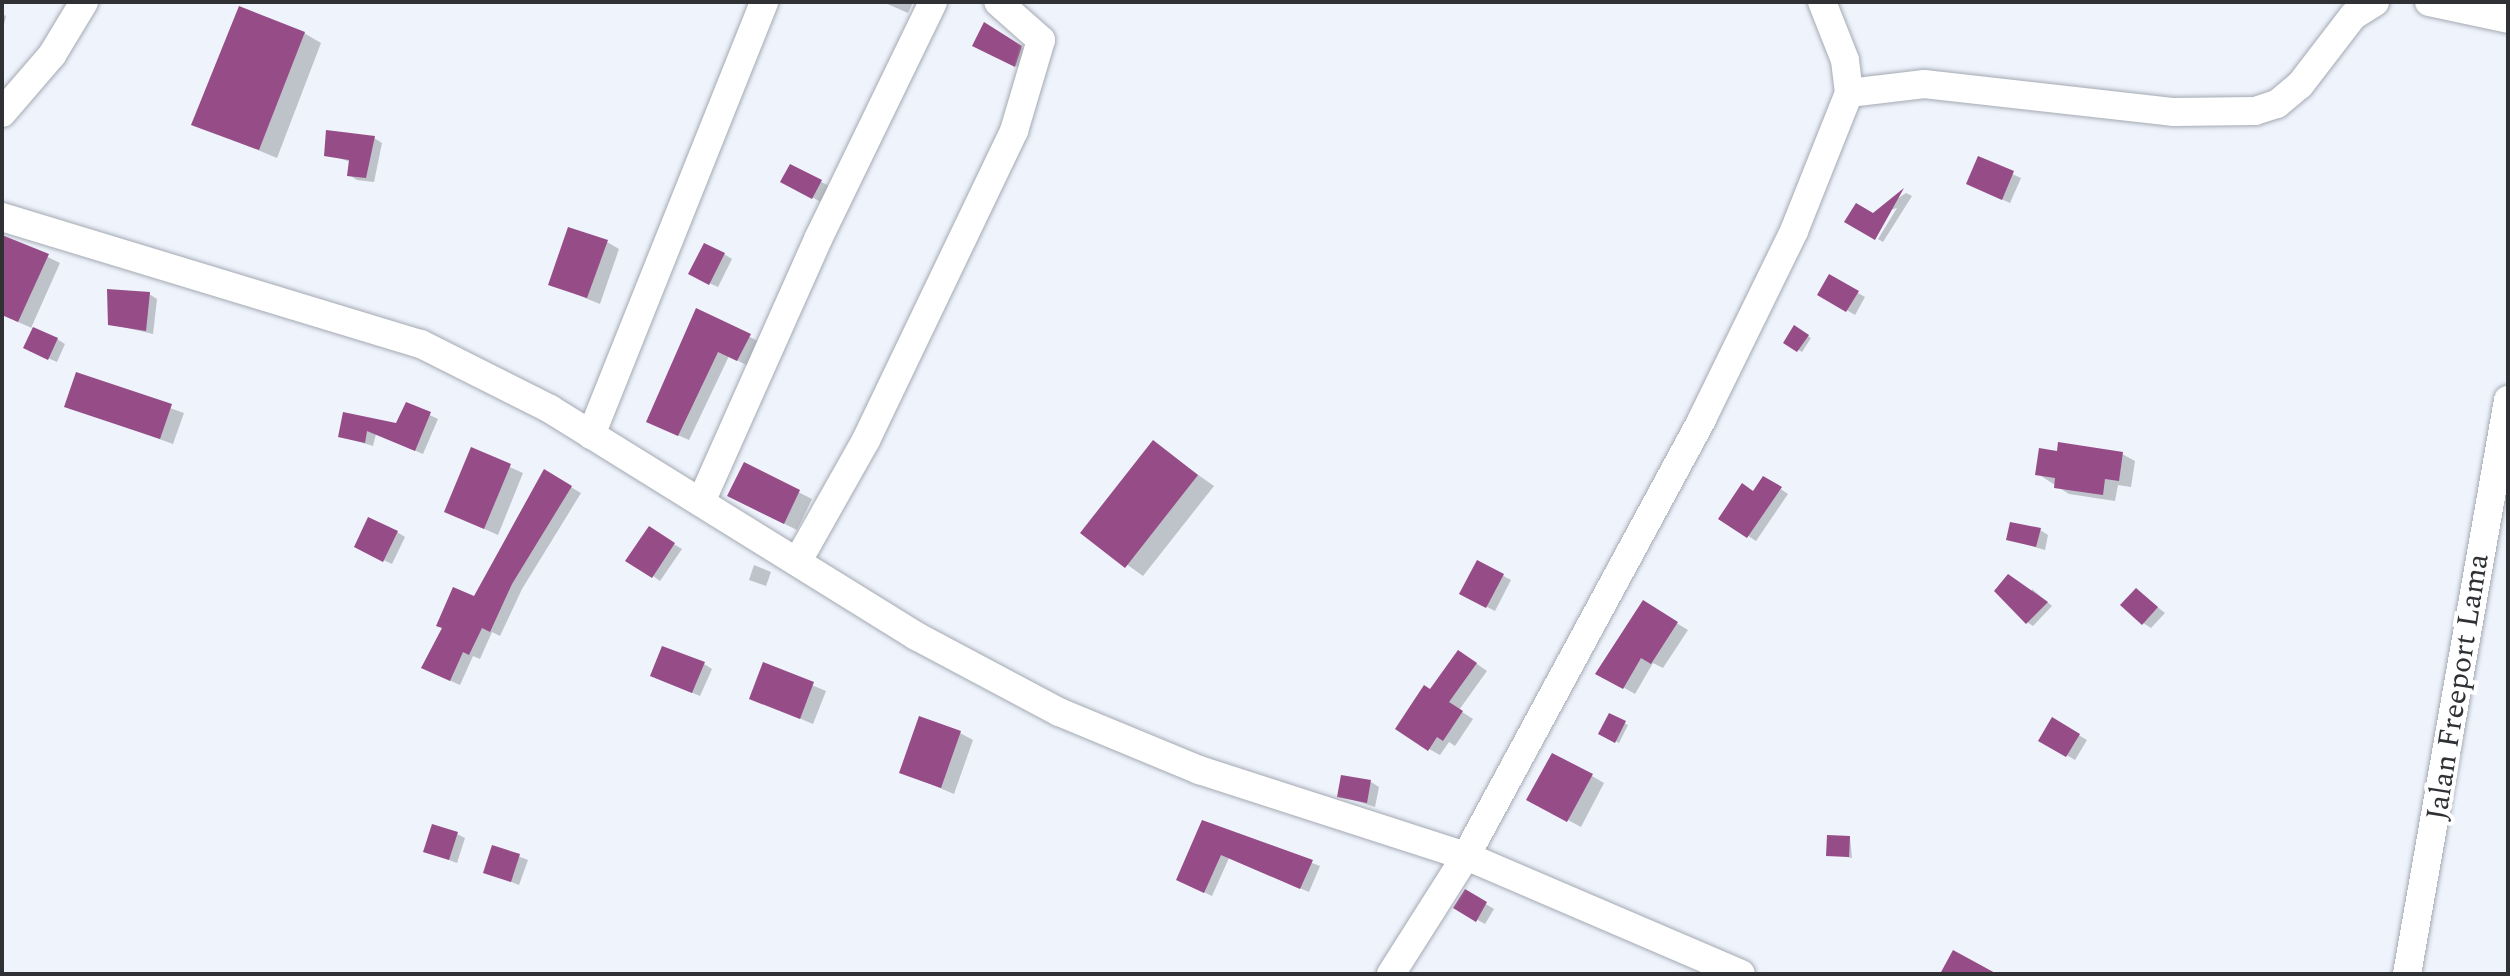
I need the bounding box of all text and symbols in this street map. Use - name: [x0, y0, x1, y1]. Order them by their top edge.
- street label: Jalan Freeport Lama: [2419, 551, 2497, 823]

